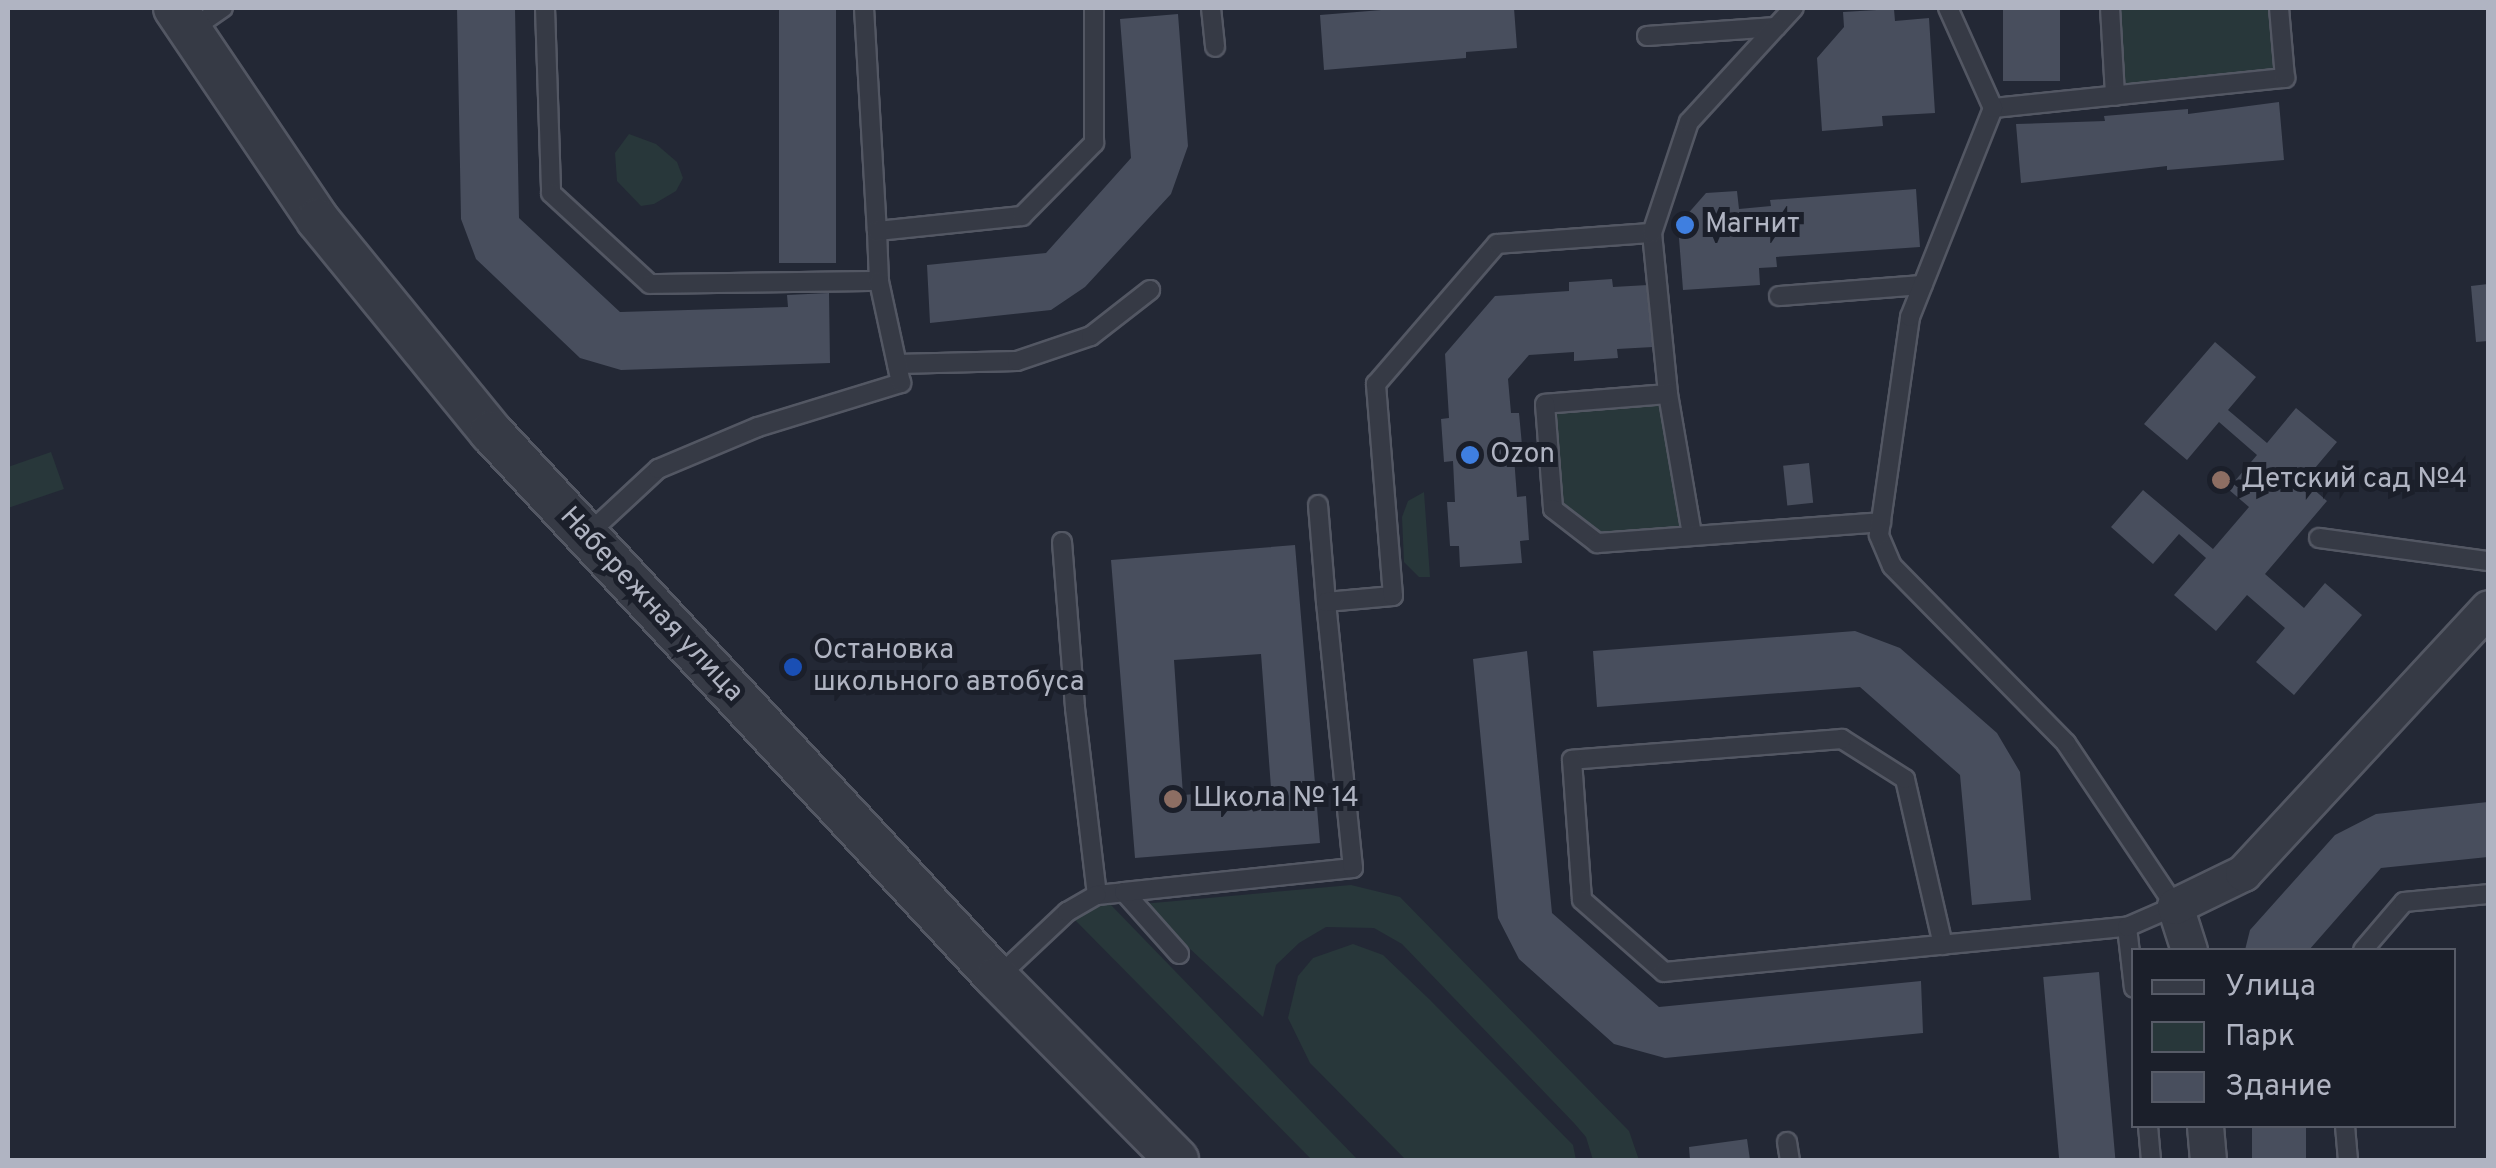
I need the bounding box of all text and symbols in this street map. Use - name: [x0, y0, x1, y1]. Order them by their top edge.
- place label: Магнит: [1705, 208, 1800, 242]
- marker: Магнит: [1674, 214, 1696, 236]
- place label: Ozon: [1490, 438, 1555, 472]
- marker: Ozon: [1459, 444, 1481, 466]
- place label: Детский сад №4: [2241, 463, 2467, 497]
- marker: Детский сад №4: [2210, 469, 2232, 491]
- street label: Набережная улица: [552, 501, 750, 709]
- place label: Остановка школьного автобуса: [813, 634, 1084, 700]
- marker: Остановка школьного автобуса: [782, 656, 804, 678]
- place label: Школа № 14: [1193, 782, 1359, 816]
- marker: Школа № 14: [1162, 788, 1184, 810]
- legend: [2131, 948, 2456, 1128]
- text: Улица: [2225, 969, 2316, 1006]
- text: Парк: [2225, 1019, 2295, 1056]
- text: Здание: [2225, 1069, 2332, 1106]

